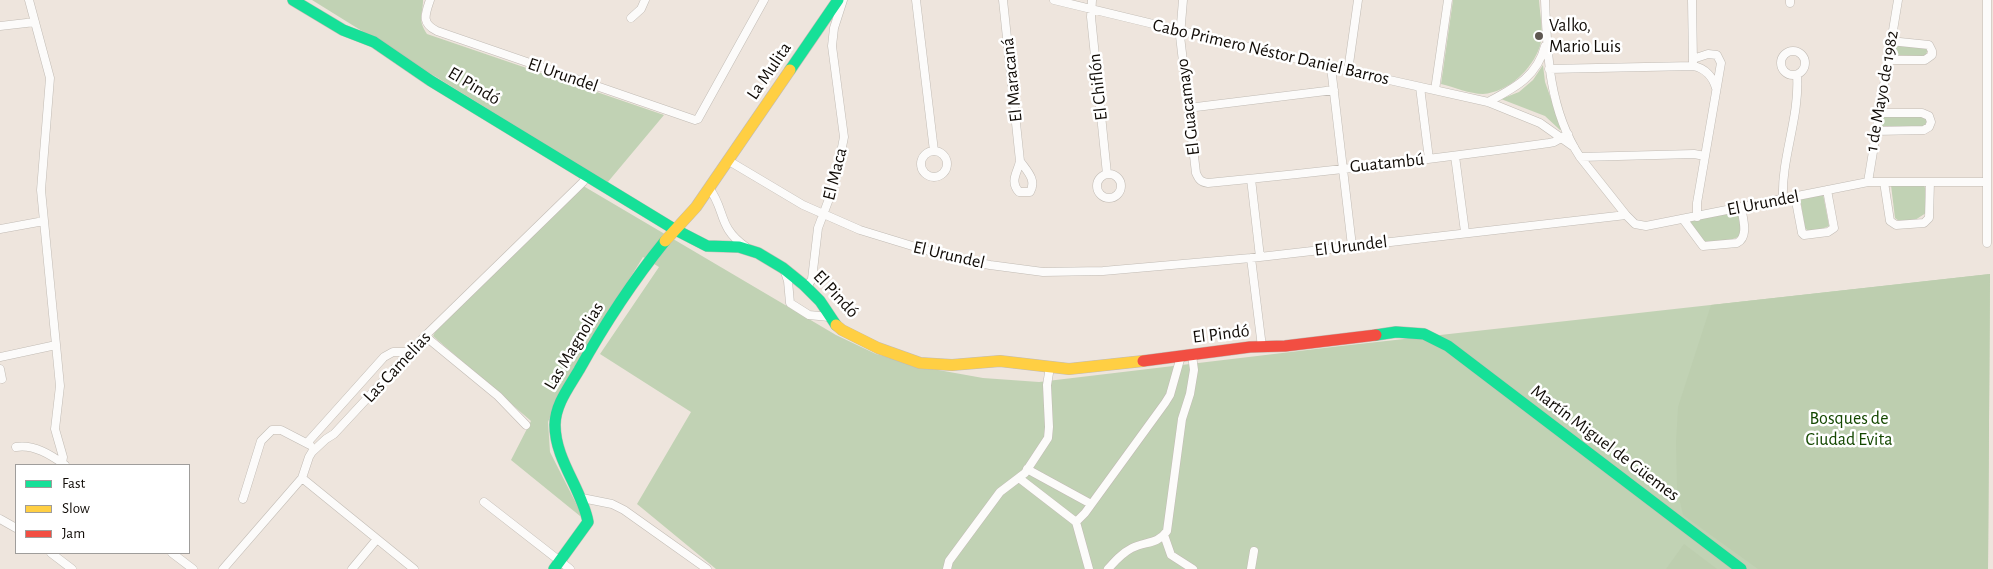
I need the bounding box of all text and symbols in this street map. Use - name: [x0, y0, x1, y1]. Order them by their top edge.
- street label: Cabo Primero Néstor Daniel Barros: [1151, 14, 1391, 90]
- place label: Valko, Mario Luis: [1549, 15, 1621, 58]
- street label: 1 de Mayo de 1982: [1861, 29, 1903, 153]
- marker: Valko, Mario Luis: [1533, 30, 1545, 42]
- street label: El Maracaná: [997, 37, 1027, 123]
- street label: La Mulita: [742, 38, 796, 104]
- street label: El Chiflón: [1084, 52, 1112, 122]
- street label: El Urundel: [525, 53, 601, 97]
- street label: El Guacamayo: [1171, 57, 1205, 157]
- street label: El Pindó: [444, 62, 504, 110]
- street label: El Maca: [818, 145, 852, 203]
- street label: Guatambú: [1349, 148, 1425, 178]
- street label: El Urundel: [1725, 185, 1801, 221]
- street label: El Urundel: [1313, 231, 1389, 261]
- street label: El Urundel: [911, 236, 987, 274]
- street label: El Pindó: [809, 266, 863, 322]
- street label: Las Magnolias: [539, 298, 609, 394]
- street label: El Pindó: [1191, 320, 1251, 348]
- street label: Las Camelias: [359, 327, 435, 407]
- street label: Martín Miguel de Güemes: [1526, 380, 1684, 506]
- park label: Bosques de Ciudad Evita: [1806, 408, 1892, 450]
- legend: [15, 464, 190, 554]
- text: Fast: [62, 476, 85, 491]
- text: Slow: [62, 501, 90, 516]
- text: Jam: [62, 526, 85, 541]

